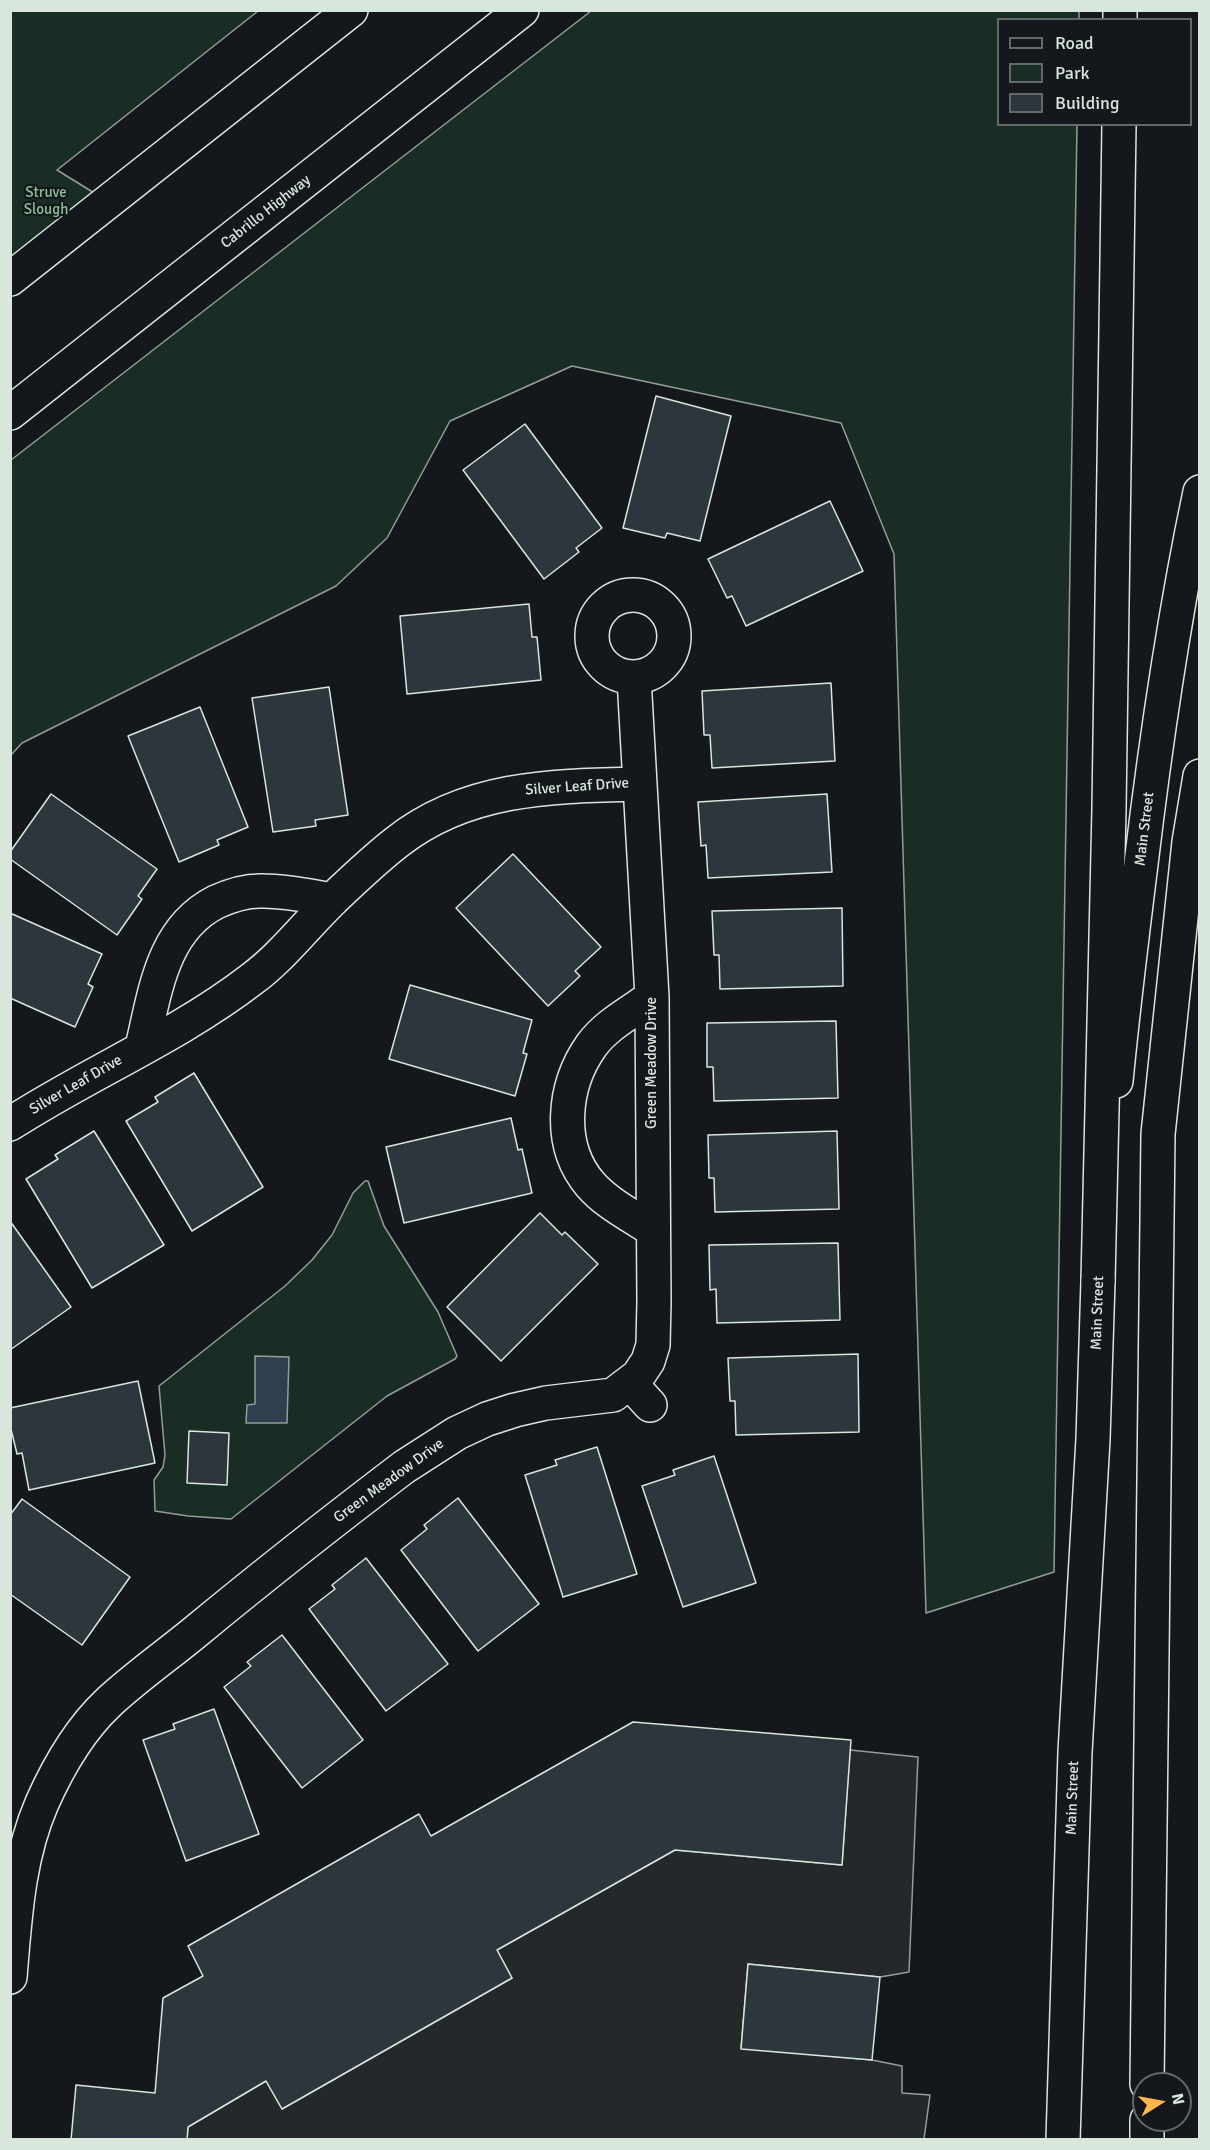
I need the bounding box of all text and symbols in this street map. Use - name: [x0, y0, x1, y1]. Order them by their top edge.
- legend: [997, 18, 1192, 126]
- text: Road: [1055, 32, 1094, 54]
- text: Park: [1055, 62, 1090, 84]
- text: Building: [1055, 92, 1119, 114]
- street label: Cabrillo Highway: [217, 171, 315, 253]
- park label: Struve Slough: [24, 184, 68, 219]
- street label: Silver Leaf Drive: [524, 774, 630, 800]
- street label: Main Street: [1132, 791, 1158, 867]
- street label: Green Meadow Drive: [643, 997, 661, 1129]
- street label: Silver Leaf Drive: [26, 1051, 126, 1119]
- street label: Main Street: [1088, 1276, 1108, 1350]
- street label: Green Meadow Drive: [330, 1435, 448, 1527]
- street label: Main Street: [1063, 1761, 1083, 1835]
- north arrow: [1132, 2072, 1192, 2132]
- text: N: [1167, 2092, 1189, 2106]

